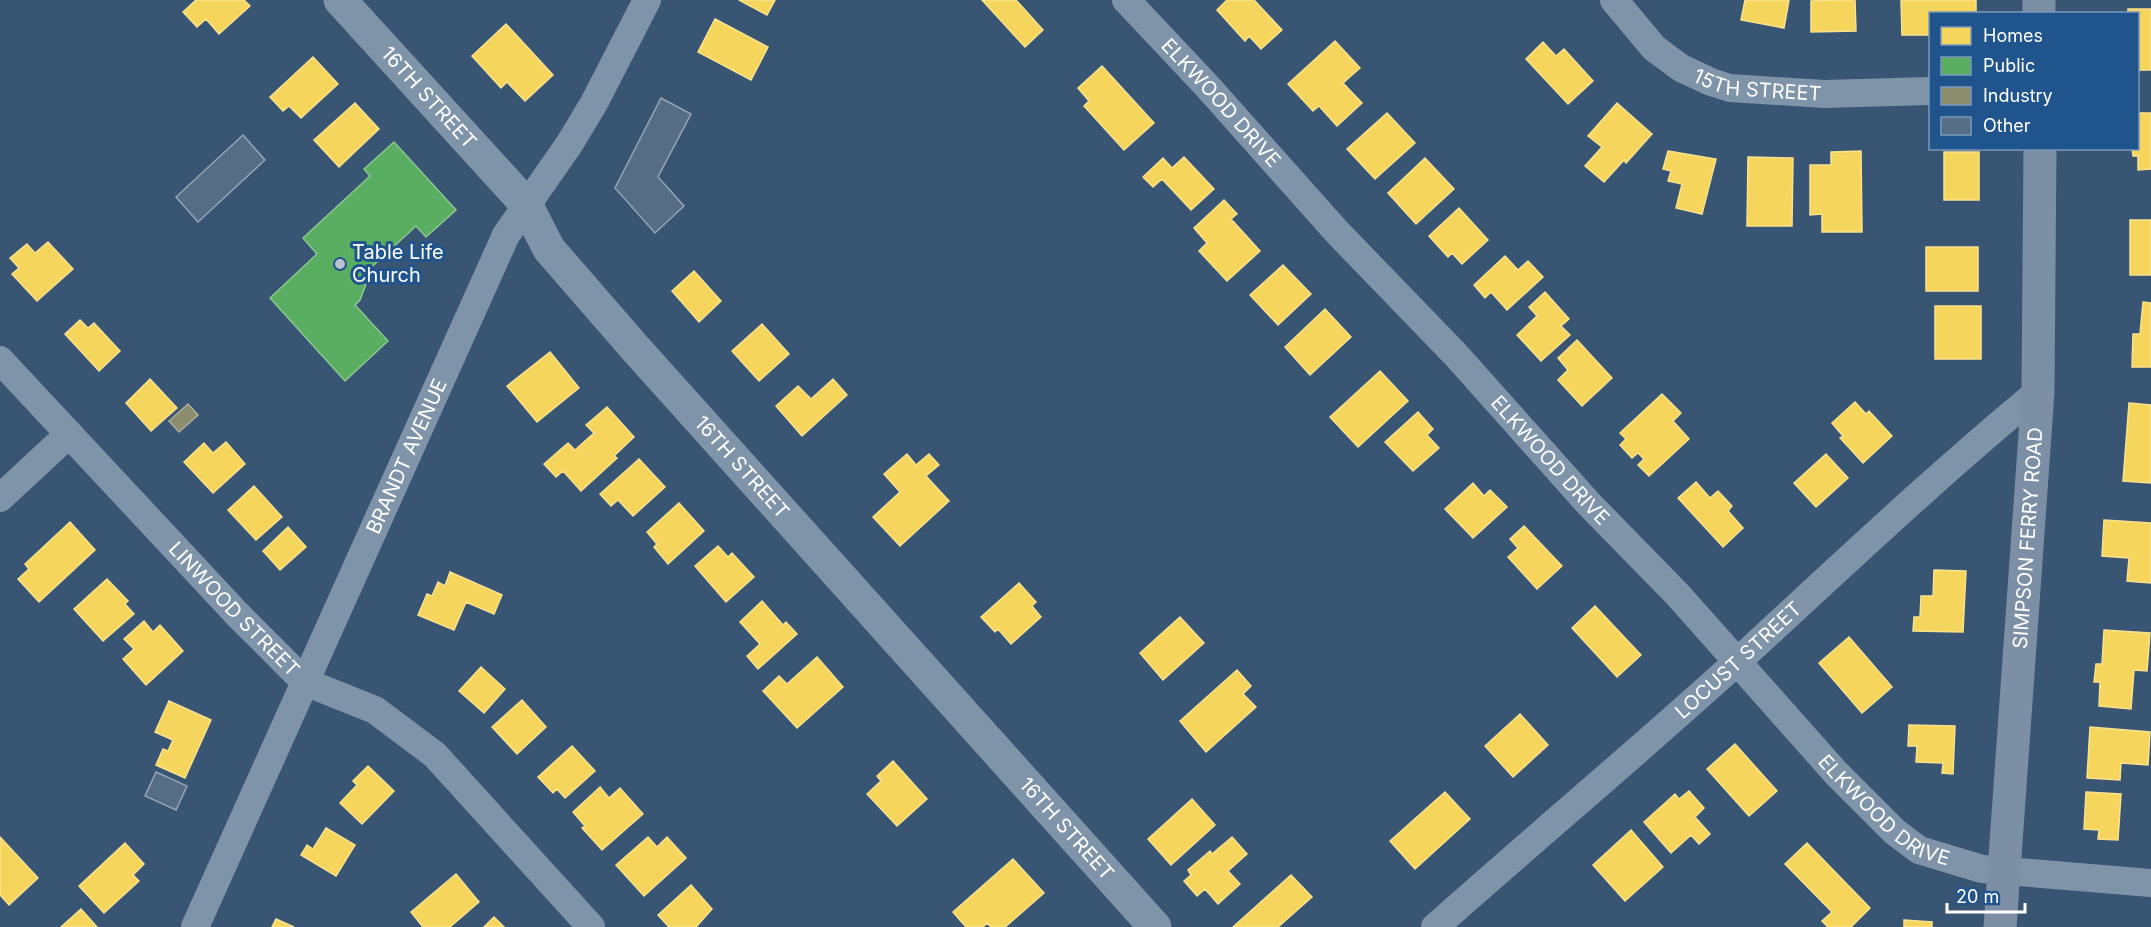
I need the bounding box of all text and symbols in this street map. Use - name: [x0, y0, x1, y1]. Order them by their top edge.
- legend: [1929, 12, 2139, 150]
- text: Homes: [1983, 25, 2043, 46]
- street label: ELKWOOD DRIVE: [1156, 33, 1286, 172]
- street label: 16TH STREET: [376, 42, 481, 154]
- text: Public: [1983, 55, 2035, 76]
- street label: 15TH STREET: [1690, 64, 1822, 106]
- text: Industry: [1983, 85, 2053, 106]
- text: Other: [1983, 115, 2031, 136]
- place label: Table Life Church: [352, 240, 444, 287]
- marker: Table Life Church: [333, 257, 347, 271]
- street label: BRANDT AVENUE: [361, 375, 452, 538]
- street label: ELKWOOD DRIVE: [1486, 391, 1615, 530]
- street label: 16TH STREET: [690, 411, 794, 523]
- street label: SIMPSON FERRY ROAD: [2008, 426, 2047, 650]
- street label: LINWOOD STREET: [164, 537, 305, 682]
- street label: LOCUST STREET: [1670, 596, 1807, 724]
- street label: ELKWOOD DRIVE: [1813, 750, 1953, 871]
- street label: 16TH STREET: [1015, 773, 1119, 885]
- scale bar: [1947, 876, 2025, 914]
- text: 20 m: [1956, 886, 1999, 907]

